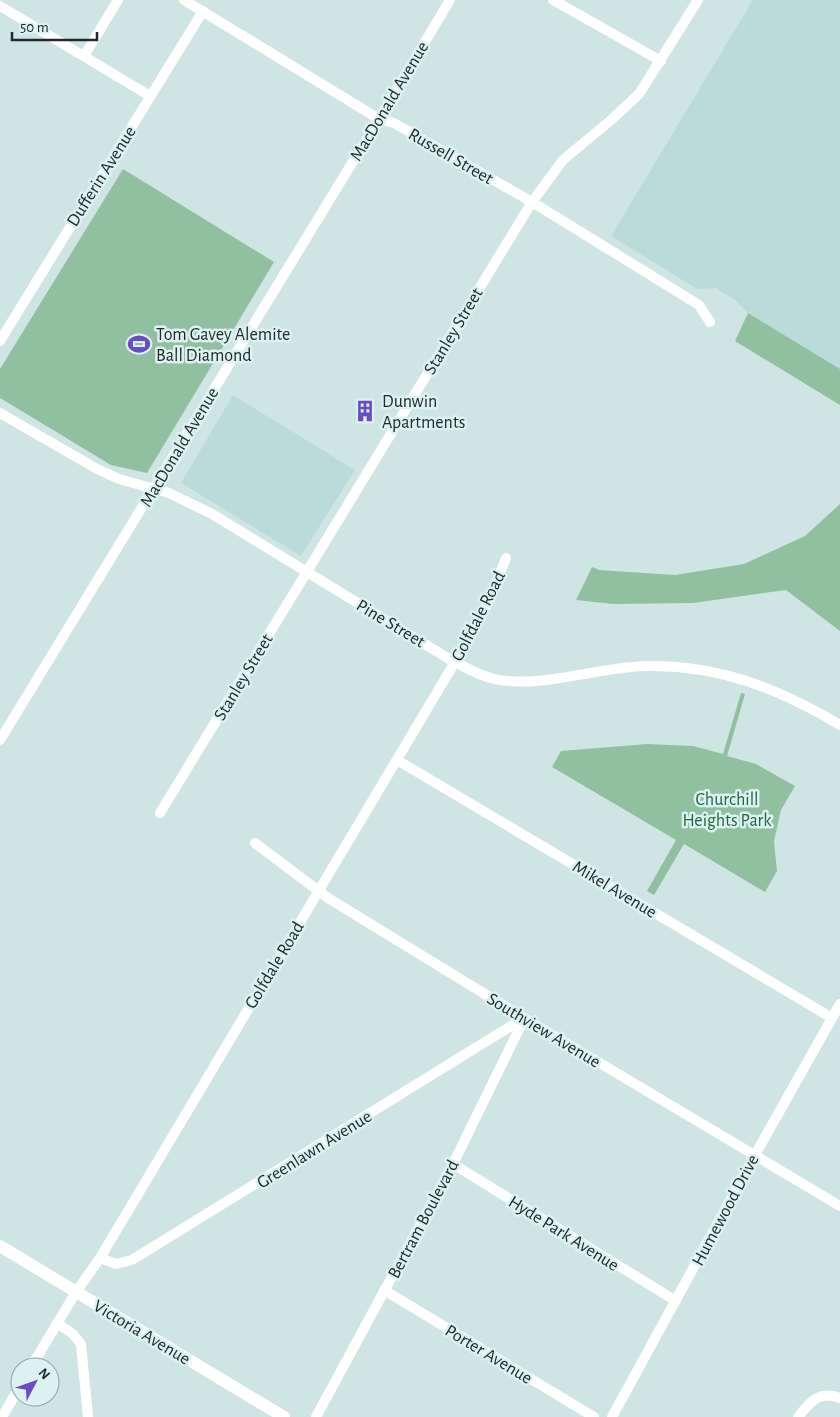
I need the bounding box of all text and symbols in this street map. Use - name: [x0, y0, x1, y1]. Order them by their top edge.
- scale bar: [12, 10, 98, 42]
- text: 50 m: [20, 20, 49, 35]
- street label: MacDonald Avenue: [347, 39, 433, 164]
- street label: Dufferin Avenue: [64, 123, 140, 230]
- street label: Russell Street: [405, 125, 496, 188]
- street label: Stanley Street: [421, 285, 487, 378]
- place label: Tom Gavey Alemite Ball Diamond: [156, 326, 290, 365]
- sports icon: Tom Gavey Alemite Ball Diamond: [126, 331, 152, 357]
- street label: MacDonald Avenue: [137, 385, 223, 510]
- place label: Dunwin Apartments: [382, 393, 465, 432]
- building icon: Dunwin Apartments: [352, 398, 378, 424]
- street label: Golfdale Road: [449, 569, 509, 664]
- street label: Pine Street: [353, 596, 428, 651]
- street label: Stanley Street: [211, 631, 277, 724]
- park label: Churchill Heights Park: [682, 791, 772, 830]
- street label: Mikel Avenue: [569, 858, 660, 922]
- street label: Golfdale Road: [242, 919, 308, 1012]
- street label: Southview Avenue: [484, 990, 603, 1072]
- street label: Greenlawn Avenue: [254, 1107, 375, 1192]
- street label: Humewood Drive: [689, 1152, 763, 1269]
- street label: Bertram Boulevard: [385, 1157, 463, 1282]
- street label: Hyde Park Avenue: [505, 1193, 622, 1275]
- street label: Victoria Avenue: [90, 1297, 193, 1369]
- street label: Porter Avenue: [442, 1322, 535, 1388]
- north arrow: [10, 1357, 60, 1407]
- text: N: [36, 1366, 53, 1382]

